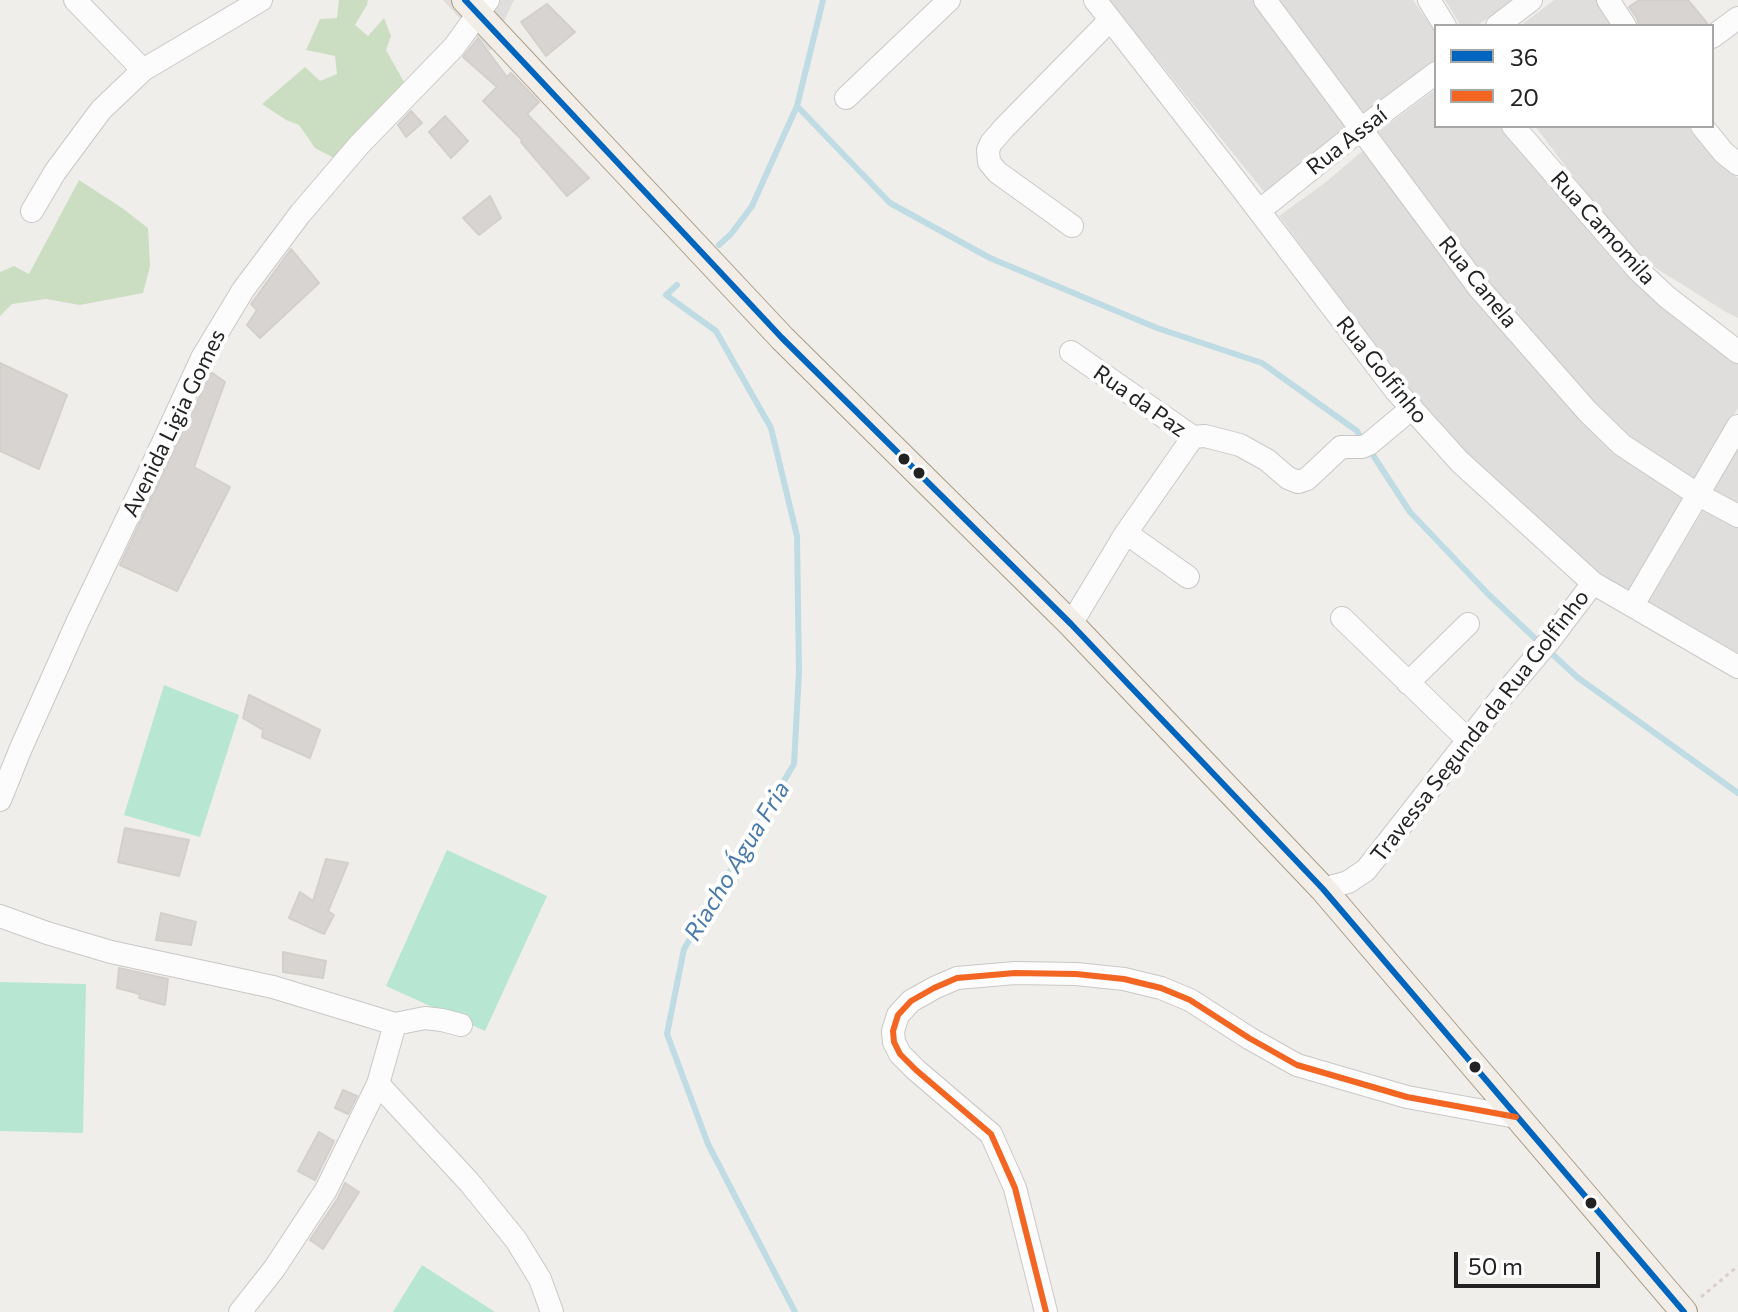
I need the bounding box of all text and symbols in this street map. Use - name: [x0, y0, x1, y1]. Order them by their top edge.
- legend: [1434, 24, 1714, 128]
- text: 36: [1510, 42, 1538, 71]
- text: 20: [1510, 82, 1539, 111]
- street label: Rua Assaí: [1301, 101, 1393, 181]
- street label: Rua Camomila: [1545, 166, 1661, 290]
- street label: Rua Canela: [1433, 231, 1523, 333]
- street label: Rua Golfinho: [1331, 311, 1433, 429]
- street label: Avenida Ligia Gomes: [117, 325, 231, 521]
- street label: Rua da Paz: [1088, 359, 1192, 443]
- unlabelled marker: [896, 451, 912, 467]
- unlabelled marker: [911, 465, 927, 481]
- street label: Travessa Segunda da Rua Golfinho: [1365, 584, 1595, 868]
- water label: Riacho Água Fria: [678, 776, 796, 946]
- unlabelled marker: [1467, 1059, 1483, 1075]
- unlabelled marker: [1583, 1195, 1599, 1211]
- scale bar: [1458, 1236, 1604, 1286]
- text: 50 m: [1468, 1251, 1523, 1280]

